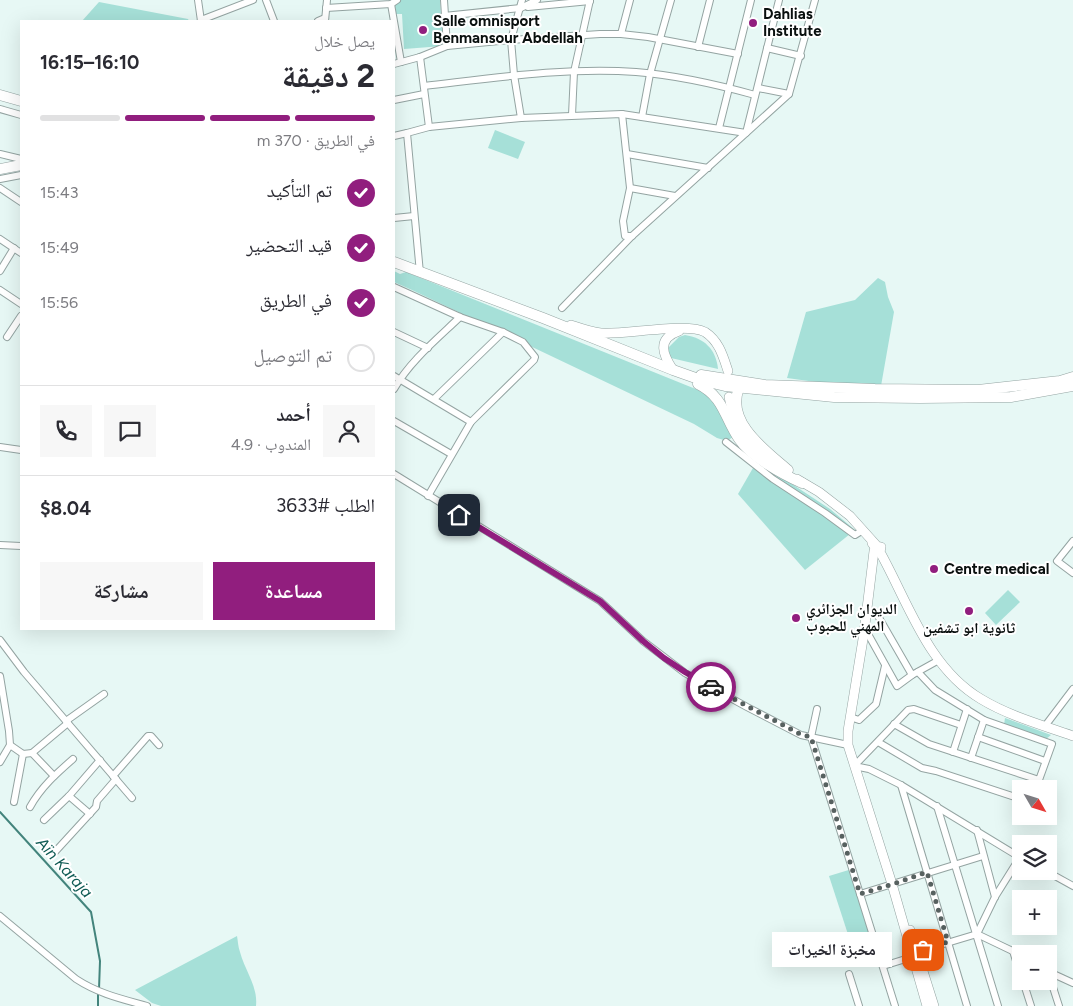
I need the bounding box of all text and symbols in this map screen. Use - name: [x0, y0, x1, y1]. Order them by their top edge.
- place label: Dahlias Institute: [763, 5, 822, 40]
- place label: Salle omnisport Benmansour Abdellah: [433, 12, 583, 47]
- marker: Dahlias Institute: [747, 17, 759, 29]
- marker: Salle omnisport Benmansour Abdellah: [417, 24, 429, 36]
- text: يصل خلال: [314, 32, 375, 51]
- text: 16:10–16:15: [40, 51, 139, 74]
- text: 2 دقيقة: [282, 57, 375, 95]
- text: في الطريق · 370 m: [257, 131, 375, 150]
- text: تم التأكيد: [267, 179, 332, 202]
- icon: check: [347, 179, 375, 207]
- text: 15:43: [40, 183, 79, 202]
- text: قيد التحضير: [246, 234, 332, 257]
- icon: check: [347, 234, 375, 262]
- text: 15:49: [40, 238, 79, 257]
- text: في الطريق: [259, 289, 332, 312]
- icon: check: [347, 289, 375, 317]
- text: 15:56: [40, 293, 78, 312]
- text: تم التوصيل: [253, 344, 332, 367]
- text: أحمد: [276, 403, 311, 426]
- button: phone: [40, 405, 92, 457]
- button: chat: [104, 405, 156, 457]
- button: person: [323, 405, 375, 457]
- text: المندوب · 4.9: [231, 435, 311, 454]
- text: الطلب #3633: [276, 494, 375, 517]
- pin: [438, 494, 480, 536]
- text: $8.04: [40, 497, 91, 520]
- icon: home: [445, 501, 473, 529]
- place label: Centre medical: [944, 560, 1049, 578]
- button: مشاركة: [40, 562, 203, 620]
- button: مساعدة: [213, 562, 375, 620]
- marker: Centre medical: [928, 563, 940, 575]
- place label: الديوان الجزائري المهني للحبوب: [806, 600, 897, 638]
- marker: ثانوية ابو تشفين: [963, 605, 975, 617]
- marker: الديوان الجزائري المهني للحبوب: [790, 612, 802, 624]
- place label: ثانوية ابو تشفين: [923, 619, 1016, 637]
- courier: [686, 662, 736, 712]
- icon: car: [697, 673, 725, 701]
- north arrow: [1012, 780, 1058, 825]
- map controls: [1012, 780, 1057, 990]
- water label: Aïn Karaja: [32, 832, 97, 902]
- button: layers: [1012, 835, 1057, 880]
- button: +: [1012, 890, 1057, 935]
- pin: [902, 929, 944, 971]
- callout: مخبزة الخيرات: [773, 932, 893, 968]
- icon: bag: [909, 936, 937, 964]
- text: مخبزة الخيرات: [788, 940, 876, 959]
- button: −: [1012, 945, 1057, 990]

